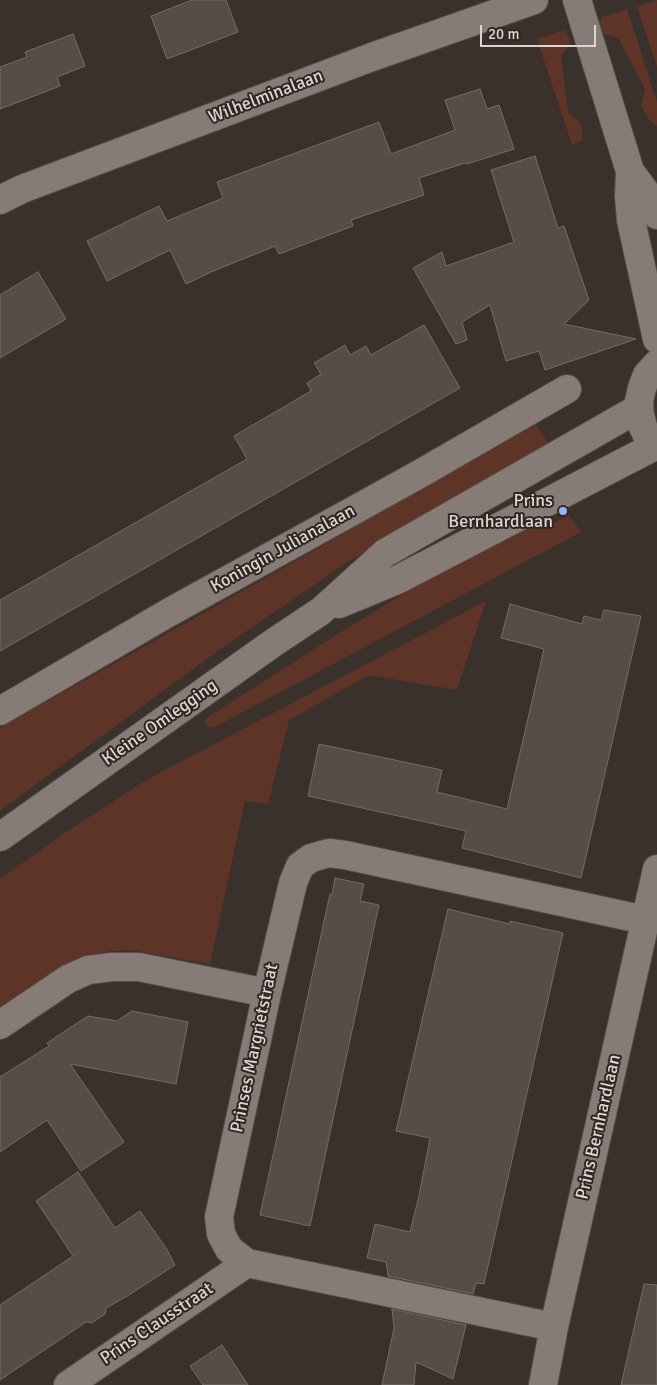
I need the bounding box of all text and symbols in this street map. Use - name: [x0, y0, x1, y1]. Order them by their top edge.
- scale bar: [482, 15, 598, 47]
- text: 20 m: [488, 25, 519, 43]
- street label: Wilhelminalaan: [206, 65, 326, 129]
- place label: Prins Bernhardlaan: [448, 490, 553, 532]
- street label: Koningin Julianalaan: [207, 500, 359, 598]
- marker: Prins Bernhardlaan: [557, 505, 569, 517]
- street label: Kleine Omlegging: [98, 675, 222, 771]
- street label: Prinses Margrietstraat: [227, 962, 283, 1134]
- street label: Prins Bernhardlaan: [572, 1052, 626, 1202]
- street label: Prins Clausstraat: [96, 1278, 218, 1370]

